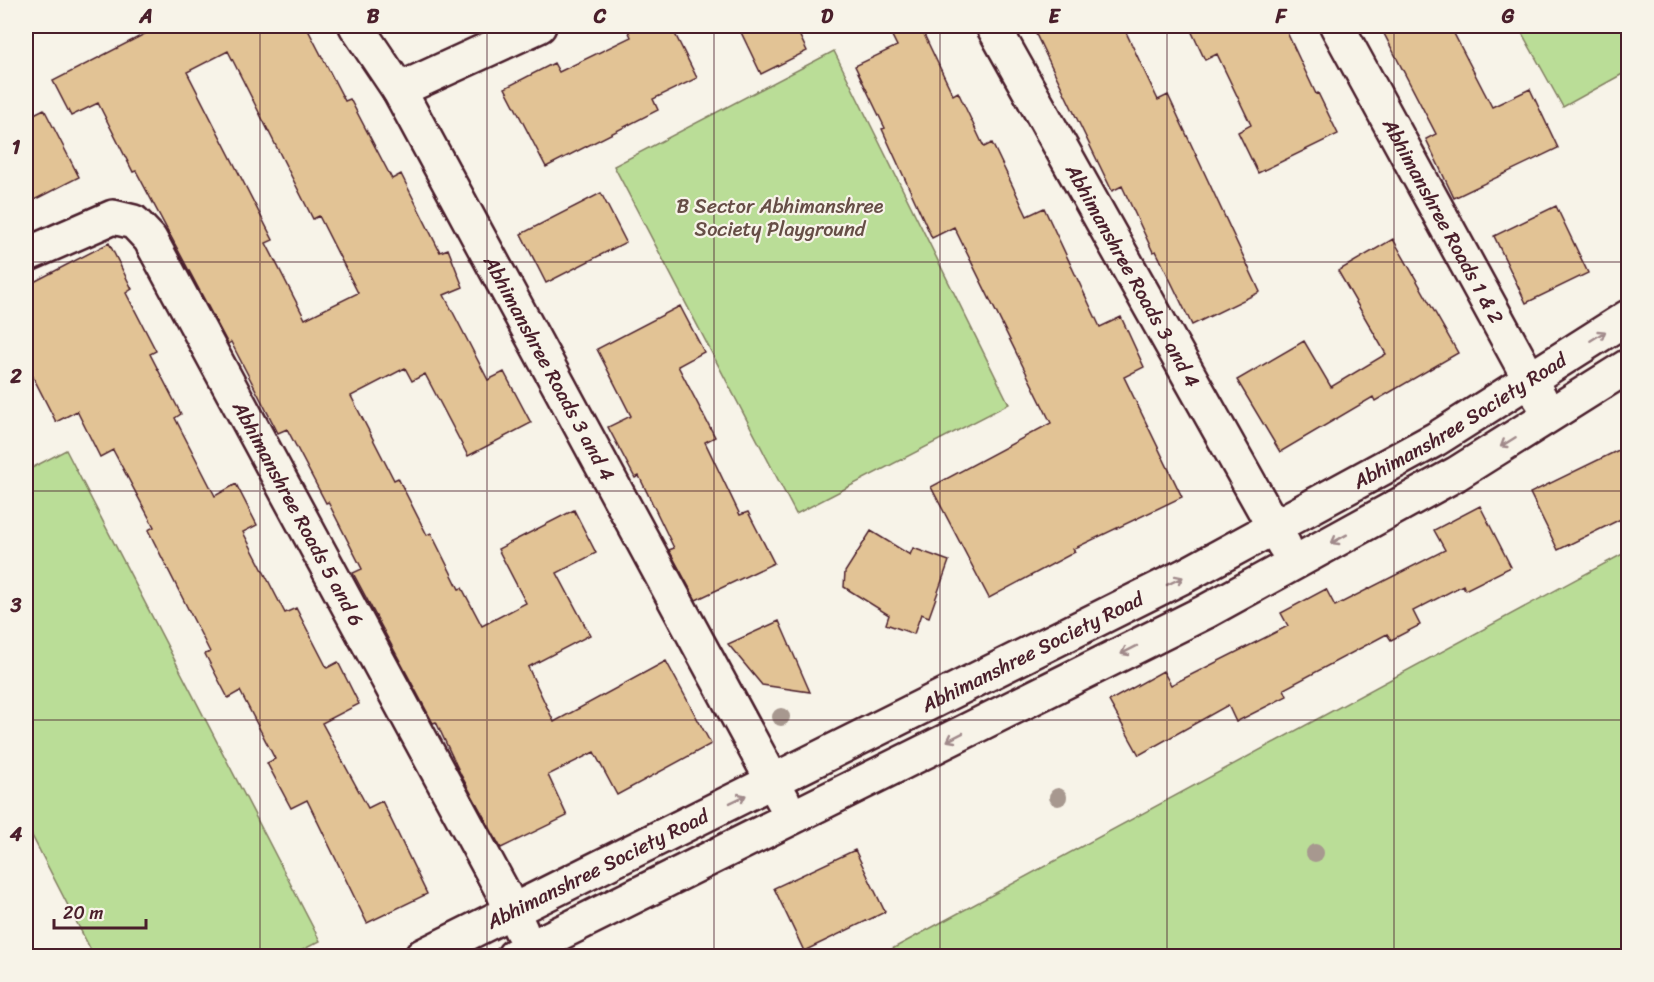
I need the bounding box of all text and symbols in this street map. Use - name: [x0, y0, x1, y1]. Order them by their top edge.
- text: A: [138, 0, 153, 34]
- text: B: [367, 0, 380, 34]
- text: C: [593, 0, 607, 34]
- text: D: [821, 0, 834, 34]
- text: E: [1048, 0, 1061, 34]
- text: F: [1275, 0, 1288, 34]
- text: G: [1501, 0, 1515, 34]
- street label: Abhimanshree Roads 1 & 2: [1372, 111, 1514, 331]
- text: 1: [12, 130, 21, 165]
- street label: Abhimanshree Roads 3 and 4: [1055, 156, 1209, 394]
- park label: B Sector Abhimanshree Society Playground: [676, 189, 884, 247]
- street label: Abhimanshree Roads 3 and 4: [473, 248, 624, 487]
- one-way arrow: [1589, 330, 1606, 342]
- street label: Abhimanshree Society Road: [1346, 342, 1575, 500]
- text: 2: [9, 359, 22, 394]
- street label: Abhimanshree Roads 5 and 6: [222, 394, 373, 633]
- one-way arrow: [1500, 436, 1517, 448]
- one-way arrow: [1331, 533, 1348, 545]
- one-way arrow: [1166, 575, 1184, 586]
- street label: Abhimanshree Society Road: [914, 581, 1151, 723]
- text: 3: [10, 588, 22, 623]
- one-way arrow: [1121, 644, 1139, 656]
- one-way arrow: [946, 731, 964, 743]
- one-way arrow: [728, 793, 746, 805]
- street label: Abhimanshree Society Road: [480, 798, 716, 940]
- text: 4: [9, 817, 23, 852]
- scale bar: [54, 892, 146, 930]
- text: 20 m: [63, 897, 103, 929]

